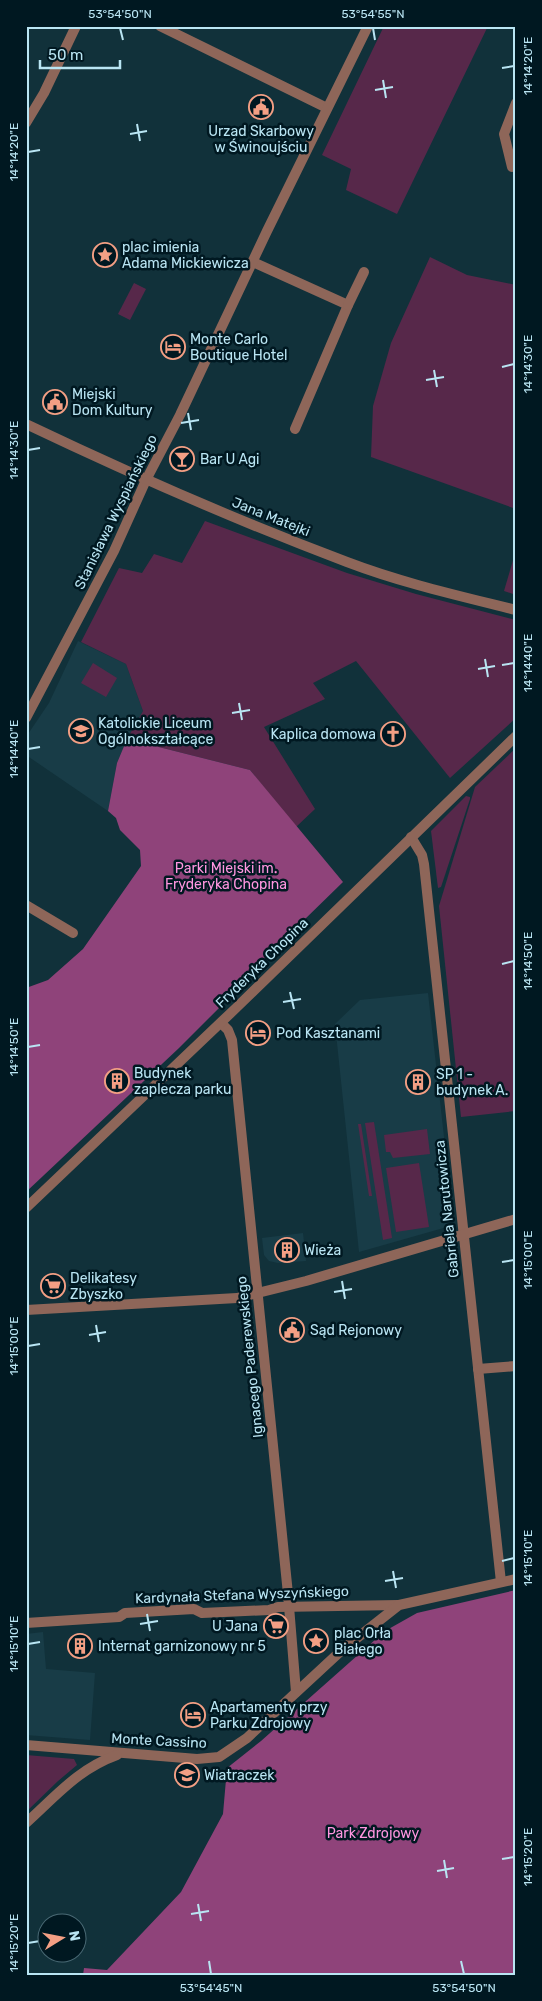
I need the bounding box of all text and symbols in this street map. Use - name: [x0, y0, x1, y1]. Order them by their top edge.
- text: 53°54'50"N: [88, 7, 152, 21]
- text: 53°54'55"N: [341, 7, 405, 21]
- text: 14°14'20"E: [521, 37, 535, 95]
- scale bar: [40, 38, 120, 70]
- text: 50 m: [48, 46, 83, 64]
- public building icon: Urząd Skarbowy w Świnoujściu: [248, 94, 274, 120]
- text: 14°14'20"E: [7, 123, 21, 181]
- place label: Urząd Skarbowy w Świnoujściu: [208, 123, 314, 156]
- place label: plac imienia Adama Mickiewicza: [122, 239, 249, 272]
- place icon: plac imienia Adama Mickiewicza: [92, 242, 118, 268]
- place label: Monte Carlo Boutique Hotel: [190, 331, 287, 364]
- hotel icon: Monte Carlo Boutique Hotel: [160, 334, 186, 360]
- text: 14°14'30"E: [521, 335, 535, 393]
- place label: Miejski Dom Kultury: [72, 386, 153, 419]
- public building icon: Miejski Dom Kultury: [42, 389, 68, 415]
- text: 14°14'30"E: [7, 421, 21, 479]
- street label: Stanisława Wyspiańskiego: [71, 432, 161, 592]
- bar icon: Bar U Agi: [169, 446, 195, 472]
- place label: Bar U Agi: [200, 451, 259, 468]
- street label: Jana Matejki: [230, 494, 312, 540]
- text: 14°14'40"E: [521, 634, 535, 692]
- place label: Katolickie Liceum Ogólnokształcące: [98, 715, 213, 748]
- school or university icon: Katolickie Liceum Ogólnokształcące: [68, 718, 94, 744]
- text: 14°14'40"E: [7, 720, 21, 778]
- church icon: Kaplica domowa: [380, 721, 406, 747]
- place label: Kaplica domowa: [271, 726, 376, 743]
- park label: Parki Miejski im. Fryderyka Chopina: [165, 860, 287, 893]
- street label: Fryderyka Chopina: [212, 914, 312, 1012]
- text: 14°14'50"E: [521, 932, 535, 990]
- text: 14°14'50"E: [7, 1018, 21, 1076]
- hotel icon: Pod Kasztanami: [245, 1020, 271, 1046]
- place label: Pod Kasztanami: [276, 1025, 380, 1042]
- place label: Budynek zaplecza parku: [134, 1065, 232, 1098]
- place label: SP 1 - budynek A.: [436, 1066, 508, 1099]
- building icon: Budynek zaplecza parku: [104, 1068, 130, 1094]
- building icon: SP 1 - budynek A.: [405, 1069, 431, 1095]
- street label: Gabriela Narutowicza: [431, 1139, 463, 1279]
- text: 14°15'00"E: [521, 1230, 535, 1290]
- building icon: Wieża: [274, 1237, 300, 1263]
- place label: Wieża: [304, 1242, 341, 1259]
- place label: Delikatesy Zbyszko: [70, 1270, 137, 1303]
- supermarket icon: Delikatesy Zbyszko: [40, 1273, 66, 1299]
- street label: Ignacego Paderewskiego: [233, 1275, 267, 1439]
- text: 14°15'00"E: [7, 1316, 21, 1376]
- public building icon: Sąd Rejonowy: [279, 1317, 305, 1343]
- place label: Sąd Rejonowy: [310, 1322, 402, 1339]
- text: 14°15'10"E: [521, 1530, 535, 1586]
- street label: Kardynała Stefana Wyszyńskiego: [135, 1583, 349, 1607]
- supermarket icon: U Jana: [263, 1613, 289, 1639]
- text: 14°15'10"E: [7, 1616, 21, 1672]
- place label: U Jana: [212, 1618, 258, 1635]
- place label: plac Orła Białego: [334, 1625, 391, 1658]
- place icon: plac Orła Białego: [303, 1628, 329, 1654]
- building icon: Internat garnizonowy nr 5: [67, 1633, 93, 1659]
- place label: Internat garnizonowy nr 5: [98, 1638, 266, 1655]
- place label: Apartamenty przy Parku Zdrojowy: [210, 1699, 328, 1732]
- hotel icon: Apartamenty przy Parku Zdrojowy: [180, 1702, 206, 1728]
- street label: Monte Cassino: [111, 1730, 207, 1752]
- school or university icon: Wiatraczek: [174, 1762, 200, 1788]
- place label: Wiatraczek: [204, 1767, 275, 1784]
- park label: Park Zdrojowy: [327, 1825, 420, 1842]
- text: 14°15'20"E: [521, 1828, 535, 1886]
- text: 14°15'20"E: [7, 1914, 21, 1972]
- north arrow: [38, 1914, 88, 1964]
- text: N: [65, 1929, 84, 1942]
- text: 53°54'45"N: [180, 1981, 242, 1995]
- text: 53°54'50"N: [432, 1981, 496, 1995]

